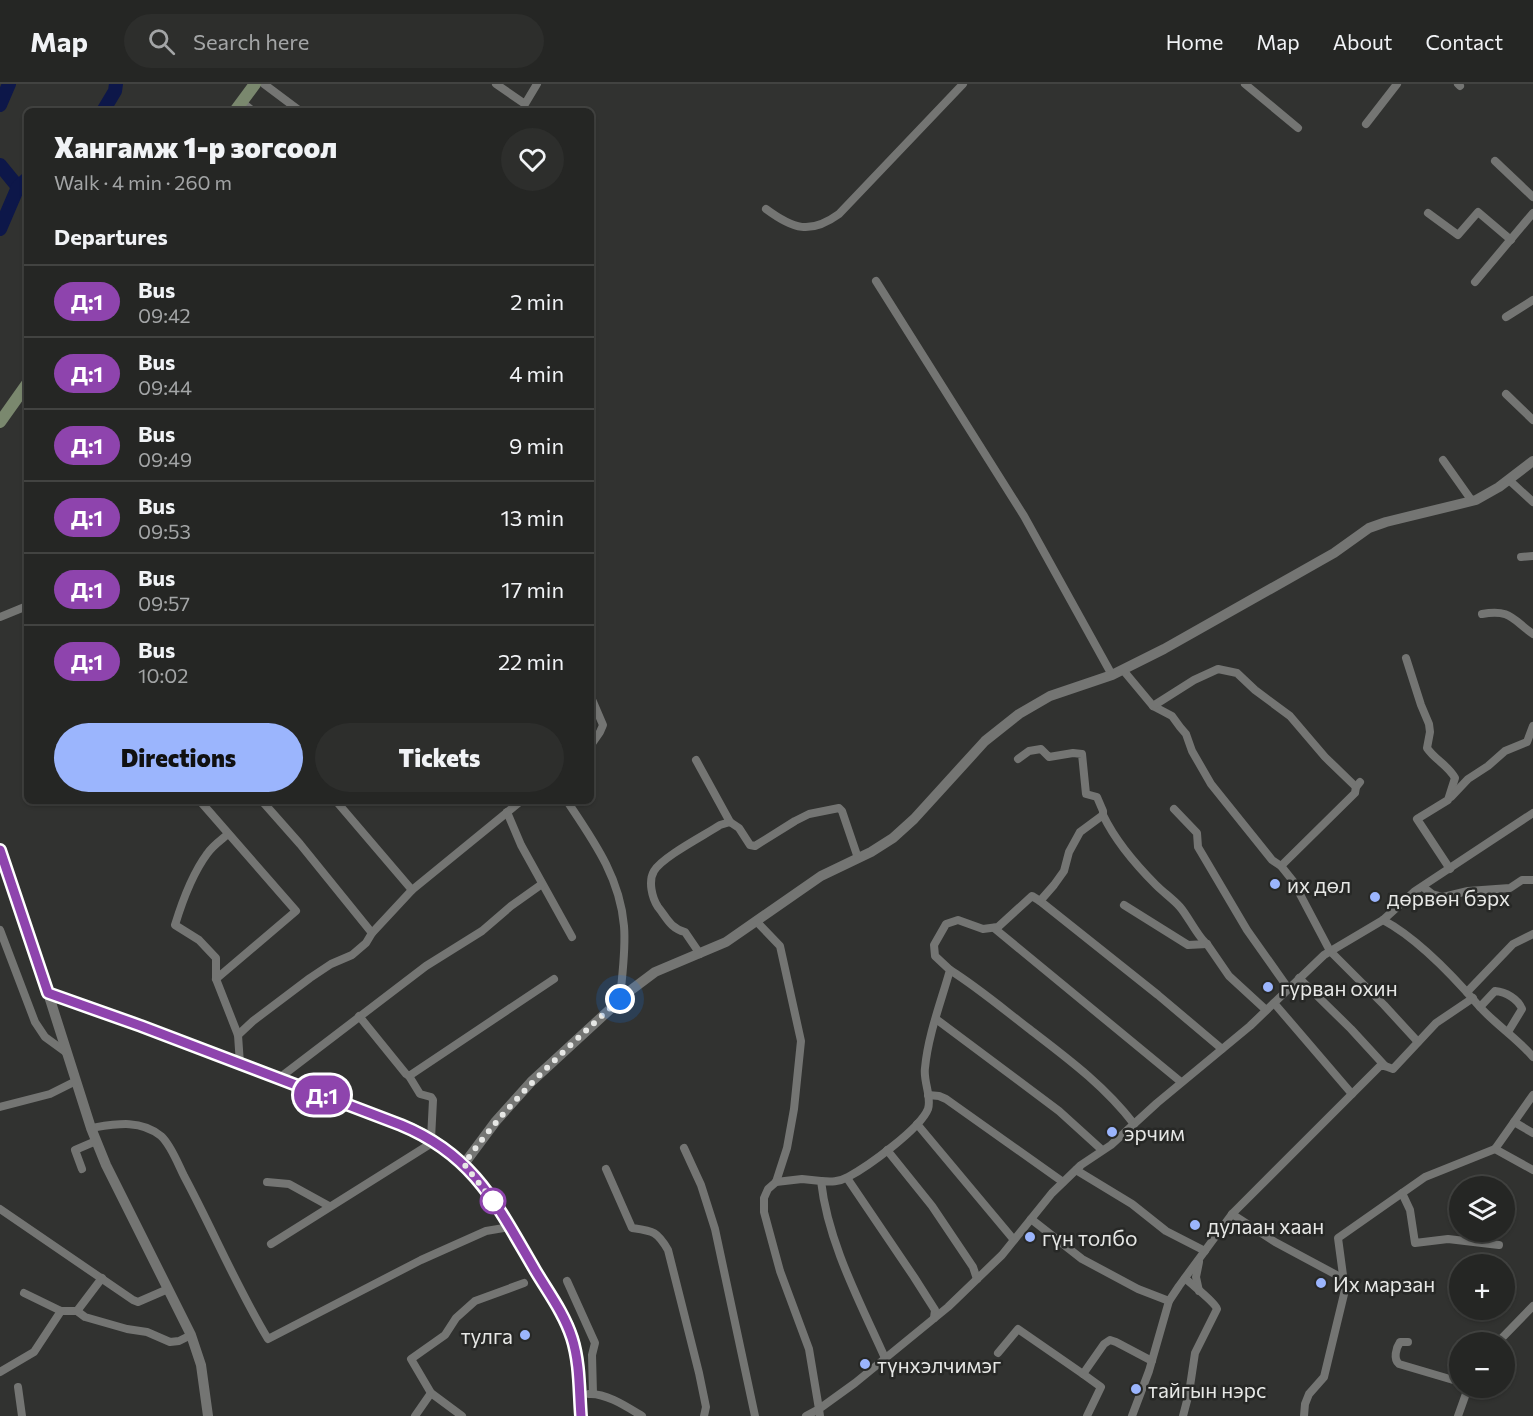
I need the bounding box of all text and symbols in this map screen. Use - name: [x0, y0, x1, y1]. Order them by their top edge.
- search box: [124, 14, 544, 68]
- text: Map: [30, 24, 88, 58]
- icon: search: [145, 25, 178, 58]
- text: Search here: [193, 28, 309, 55]
- text: Home: [1166, 29, 1223, 54]
- text: Map: [1256, 29, 1300, 54]
- text: About: [1333, 29, 1392, 54]
- text: Contact: [1425, 29, 1503, 54]
- button: heart: [501, 128, 564, 191]
- text: Хангамж 1-р зогсоол: [54, 130, 337, 164]
- text: Walk · 4 min · 260 m: [54, 170, 232, 194]
- text: Departures: [54, 223, 168, 250]
- text: Bus: [138, 276, 175, 303]
- text: 2 min: [510, 288, 564, 315]
- text: Д:1: [71, 289, 103, 314]
- text: 09:42: [138, 303, 191, 327]
- text: Bus: [138, 348, 175, 375]
- text: 4 min: [509, 360, 564, 387]
- text: Д:1: [71, 361, 103, 386]
- text: 09:44: [138, 375, 192, 399]
- text: Bus: [138, 420, 175, 447]
- text: 9 min: [509, 432, 564, 459]
- text: Д:1: [71, 433, 103, 458]
- text: 09:49: [138, 447, 192, 471]
- text: Bus: [138, 492, 175, 519]
- text: 13 min: [500, 504, 564, 531]
- text: Д:1: [71, 505, 103, 530]
- text: 09:53: [138, 519, 191, 543]
- text: Bus: [138, 564, 175, 591]
- text: 17 min: [501, 576, 564, 603]
- text: Д:1: [71, 577, 103, 602]
- text: 09:57: [138, 591, 190, 615]
- text: Bus: [138, 636, 175, 663]
- text: 22 min: [498, 648, 564, 675]
- text: Д:1: [71, 649, 103, 674]
- text: 10:02: [138, 663, 188, 687]
- button: Directions: [54, 723, 303, 792]
- button: Tickets: [315, 723, 564, 792]
- place label: их дөл: [1287, 872, 1351, 897]
- marker: их дөл: [1268, 877, 1282, 891]
- place label: дөрвөн бэрх: [1387, 885, 1510, 910]
- marker: дөрвөн бэрх: [1368, 890, 1382, 904]
- place label: гурван охин: [1280, 975, 1398, 1000]
- marker: гурван охин: [1261, 980, 1275, 994]
- your location: [605, 984, 635, 1014]
- line badge: Д:1: [288, 1076, 356, 1114]
- text: Д:1: [306, 1083, 338, 1108]
- place label: эрчим: [1124, 1120, 1185, 1145]
- marker: эрчим: [1105, 1125, 1119, 1139]
- map controls: [1449, 1176, 1515, 1398]
- button: layers: [1449, 1176, 1515, 1242]
- unlabelled marker: [480, 1188, 506, 1214]
- place label: дулаан хаан: [1207, 1213, 1324, 1238]
- marker: дулаан хаан: [1188, 1218, 1202, 1232]
- place label: гүн толбо: [1042, 1225, 1138, 1250]
- marker: гүн толбо: [1023, 1230, 1037, 1244]
- button: +: [1449, 1254, 1515, 1320]
- place label: Их марзан: [1333, 1271, 1435, 1296]
- marker: Их марзан: [1314, 1276, 1328, 1290]
- place label: тулга: [461, 1323, 513, 1348]
- marker: тулга: [518, 1328, 532, 1342]
- button: −: [1449, 1332, 1515, 1398]
- place label: түнхэлчимэг: [877, 1352, 1001, 1377]
- marker: түнхэлчимэг: [858, 1357, 872, 1371]
- place label: тайгын нэрс: [1148, 1377, 1266, 1402]
- marker: тайгын нэрс: [1129, 1382, 1143, 1396]

